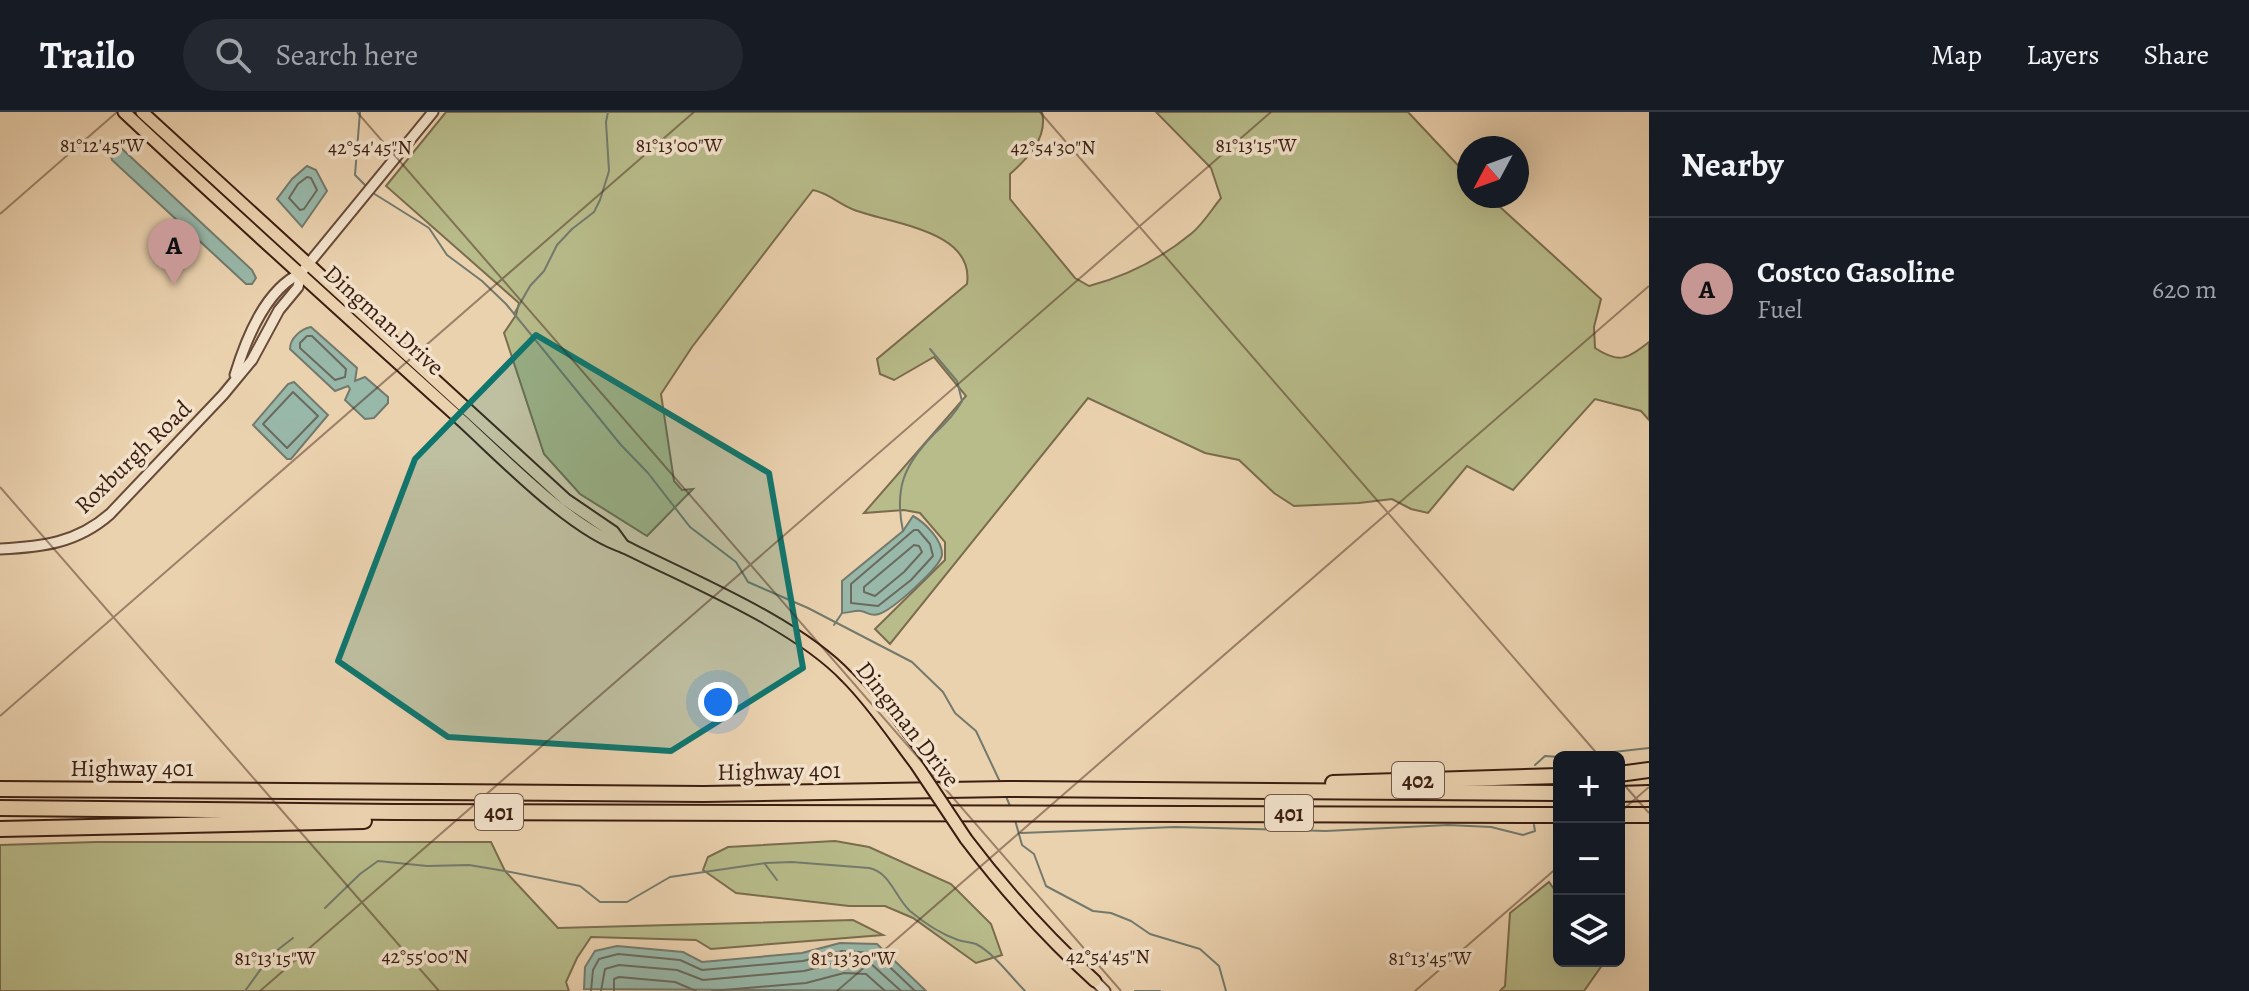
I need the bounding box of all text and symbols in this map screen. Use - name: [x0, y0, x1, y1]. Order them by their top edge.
- search box: [183, 19, 743, 91]
- text: Trailo: [40, 29, 135, 81]
- icon: search: [211, 33, 255, 77]
- text: Search here: [275, 35, 418, 75]
- text: Map: [1931, 36, 1982, 74]
- text: Layers: [2026, 36, 2099, 74]
- text: Share: [2143, 36, 2209, 74]
- text: 81°12'45"W: [60, 132, 145, 159]
- text: 81°13'00"W: [635, 132, 723, 159]
- text: 81°13'15"W: [1215, 132, 1297, 159]
- text: 42°54'45"N: [328, 134, 412, 161]
- text: 42°54'30"N: [1010, 134, 1096, 161]
- north arrow: [1457, 136, 1529, 208]
- text: Nearby: [1681, 141, 1784, 188]
- pin: A: [148, 219, 200, 285]
- text: Costco Gasoline: [1757, 252, 1955, 292]
- street label: Dingman Drive: [317, 257, 451, 383]
- text: A: [1699, 272, 1715, 307]
- text: 620 m: [2152, 272, 2217, 307]
- text: Fuel: [1757, 292, 1802, 327]
- street label: Roxburgh Road: [68, 393, 198, 521]
- street label: Dingman Drive: [849, 654, 967, 794]
- your location: [698, 682, 738, 722]
- map controls: [1553, 751, 1625, 967]
- button: +: [1553, 751, 1625, 823]
- street label: Highway 401: [70, 752, 194, 784]
- street label: Highway 401: [717, 754, 841, 788]
- road number: 402: [1392, 762, 1444, 798]
- road number: 401: [475, 794, 523, 830]
- road number: 401: [1265, 795, 1313, 831]
- button: −: [1553, 823, 1625, 895]
- button: layers: [1553, 895, 1625, 967]
- text: 42°55'00"N: [382, 943, 468, 970]
- text: 42°54'45"N: [1066, 943, 1150, 970]
- text: 81°13'15"W: [234, 945, 316, 972]
- text: 81°13'30"W: [811, 945, 896, 972]
- text: 81°13'45"W: [1388, 945, 1472, 972]

